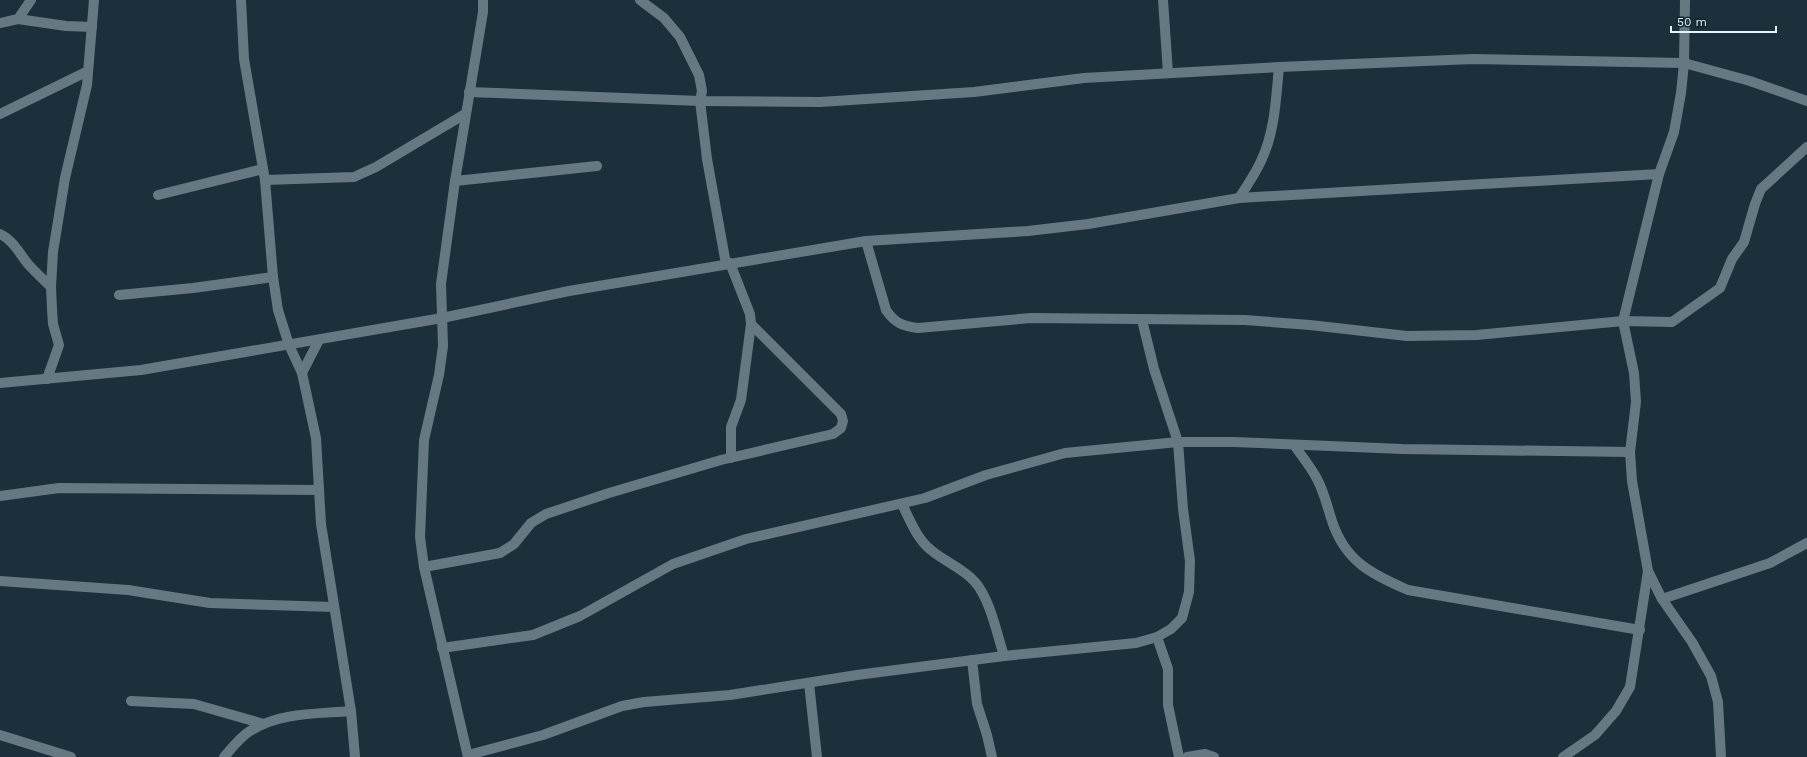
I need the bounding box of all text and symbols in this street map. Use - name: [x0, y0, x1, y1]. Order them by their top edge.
- scale bar: [1671, 8, 1776, 34]
- text: 50 m: [1677, 15, 1707, 29]

